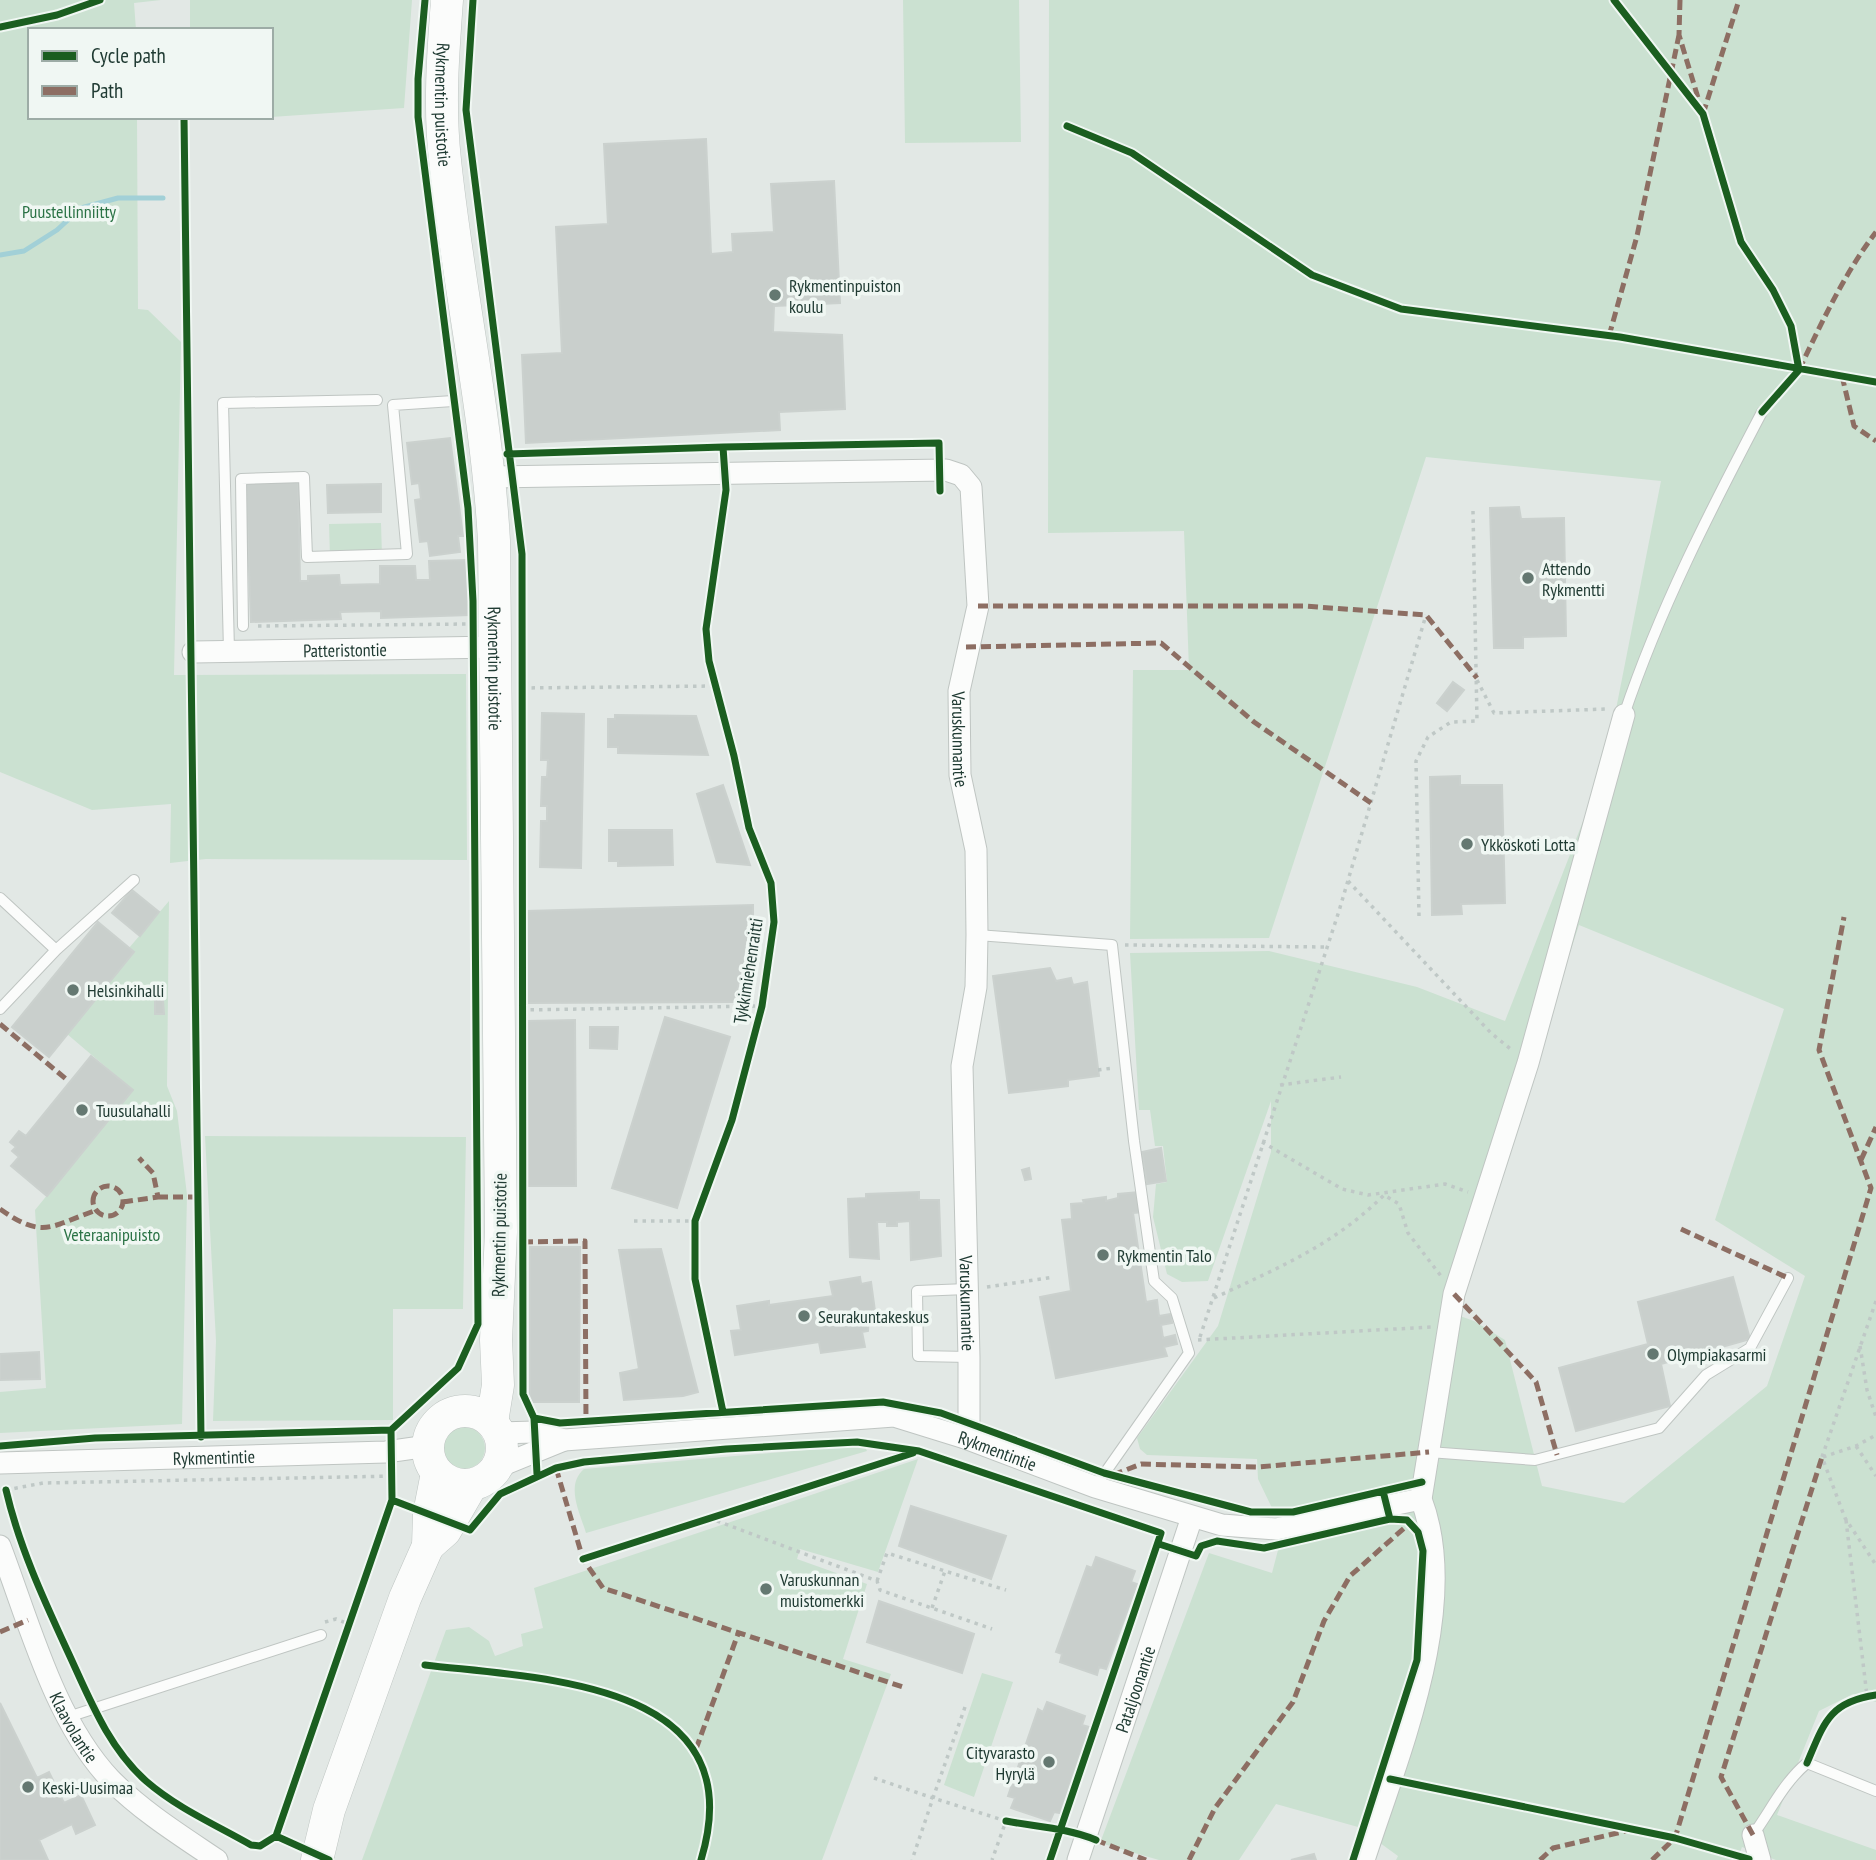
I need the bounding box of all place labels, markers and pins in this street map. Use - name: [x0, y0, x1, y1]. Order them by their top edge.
- place label: Rykmentinpuiston koulu: [789, 274, 901, 318]
- marker: Rykmentinpuiston koulu: [767, 287, 783, 303]
- place label: Attendo Rykmentti: [1542, 557, 1605, 601]
- marker: Attendo Rykmentti: [1520, 570, 1536, 586]
- place label: Ykköskoti Lotta: [1481, 833, 1576, 856]
- marker: Ykköskoti Lotta: [1459, 836, 1475, 852]
- place label: Helsinkihalli: [87, 979, 164, 1002]
- marker: Helsinkihalli: [65, 982, 81, 998]
- place label: Tuusulahalli: [96, 1099, 171, 1122]
- marker: Tuusulahalli: [74, 1102, 90, 1118]
- place label: Rykmentin Talo: [1117, 1244, 1212, 1267]
- marker: Rykmentin Talo: [1095, 1247, 1111, 1263]
- place label: Seurakuntakeskus: [818, 1305, 929, 1328]
- marker: Seurakuntakeskus: [796, 1308, 812, 1324]
- place label: Olympiakasarmi: [1667, 1343, 1767, 1366]
- marker: Olympiakasarmi: [1645, 1346, 1661, 1362]
- place label: Varuskunnan muistomerkki: [779, 1568, 864, 1612]
- marker: Varuskunnan muistomerkki: [758, 1581, 774, 1597]
- place label: Cityvarasto Hyrylä: [966, 1741, 1035, 1785]
- marker: Cityvarasto Hyrylä: [1041, 1754, 1057, 1770]
- place label: Keski-Uusimaa: [42, 1776, 133, 1799]
- marker: Keski-Uusimaa: [20, 1779, 36, 1795]

